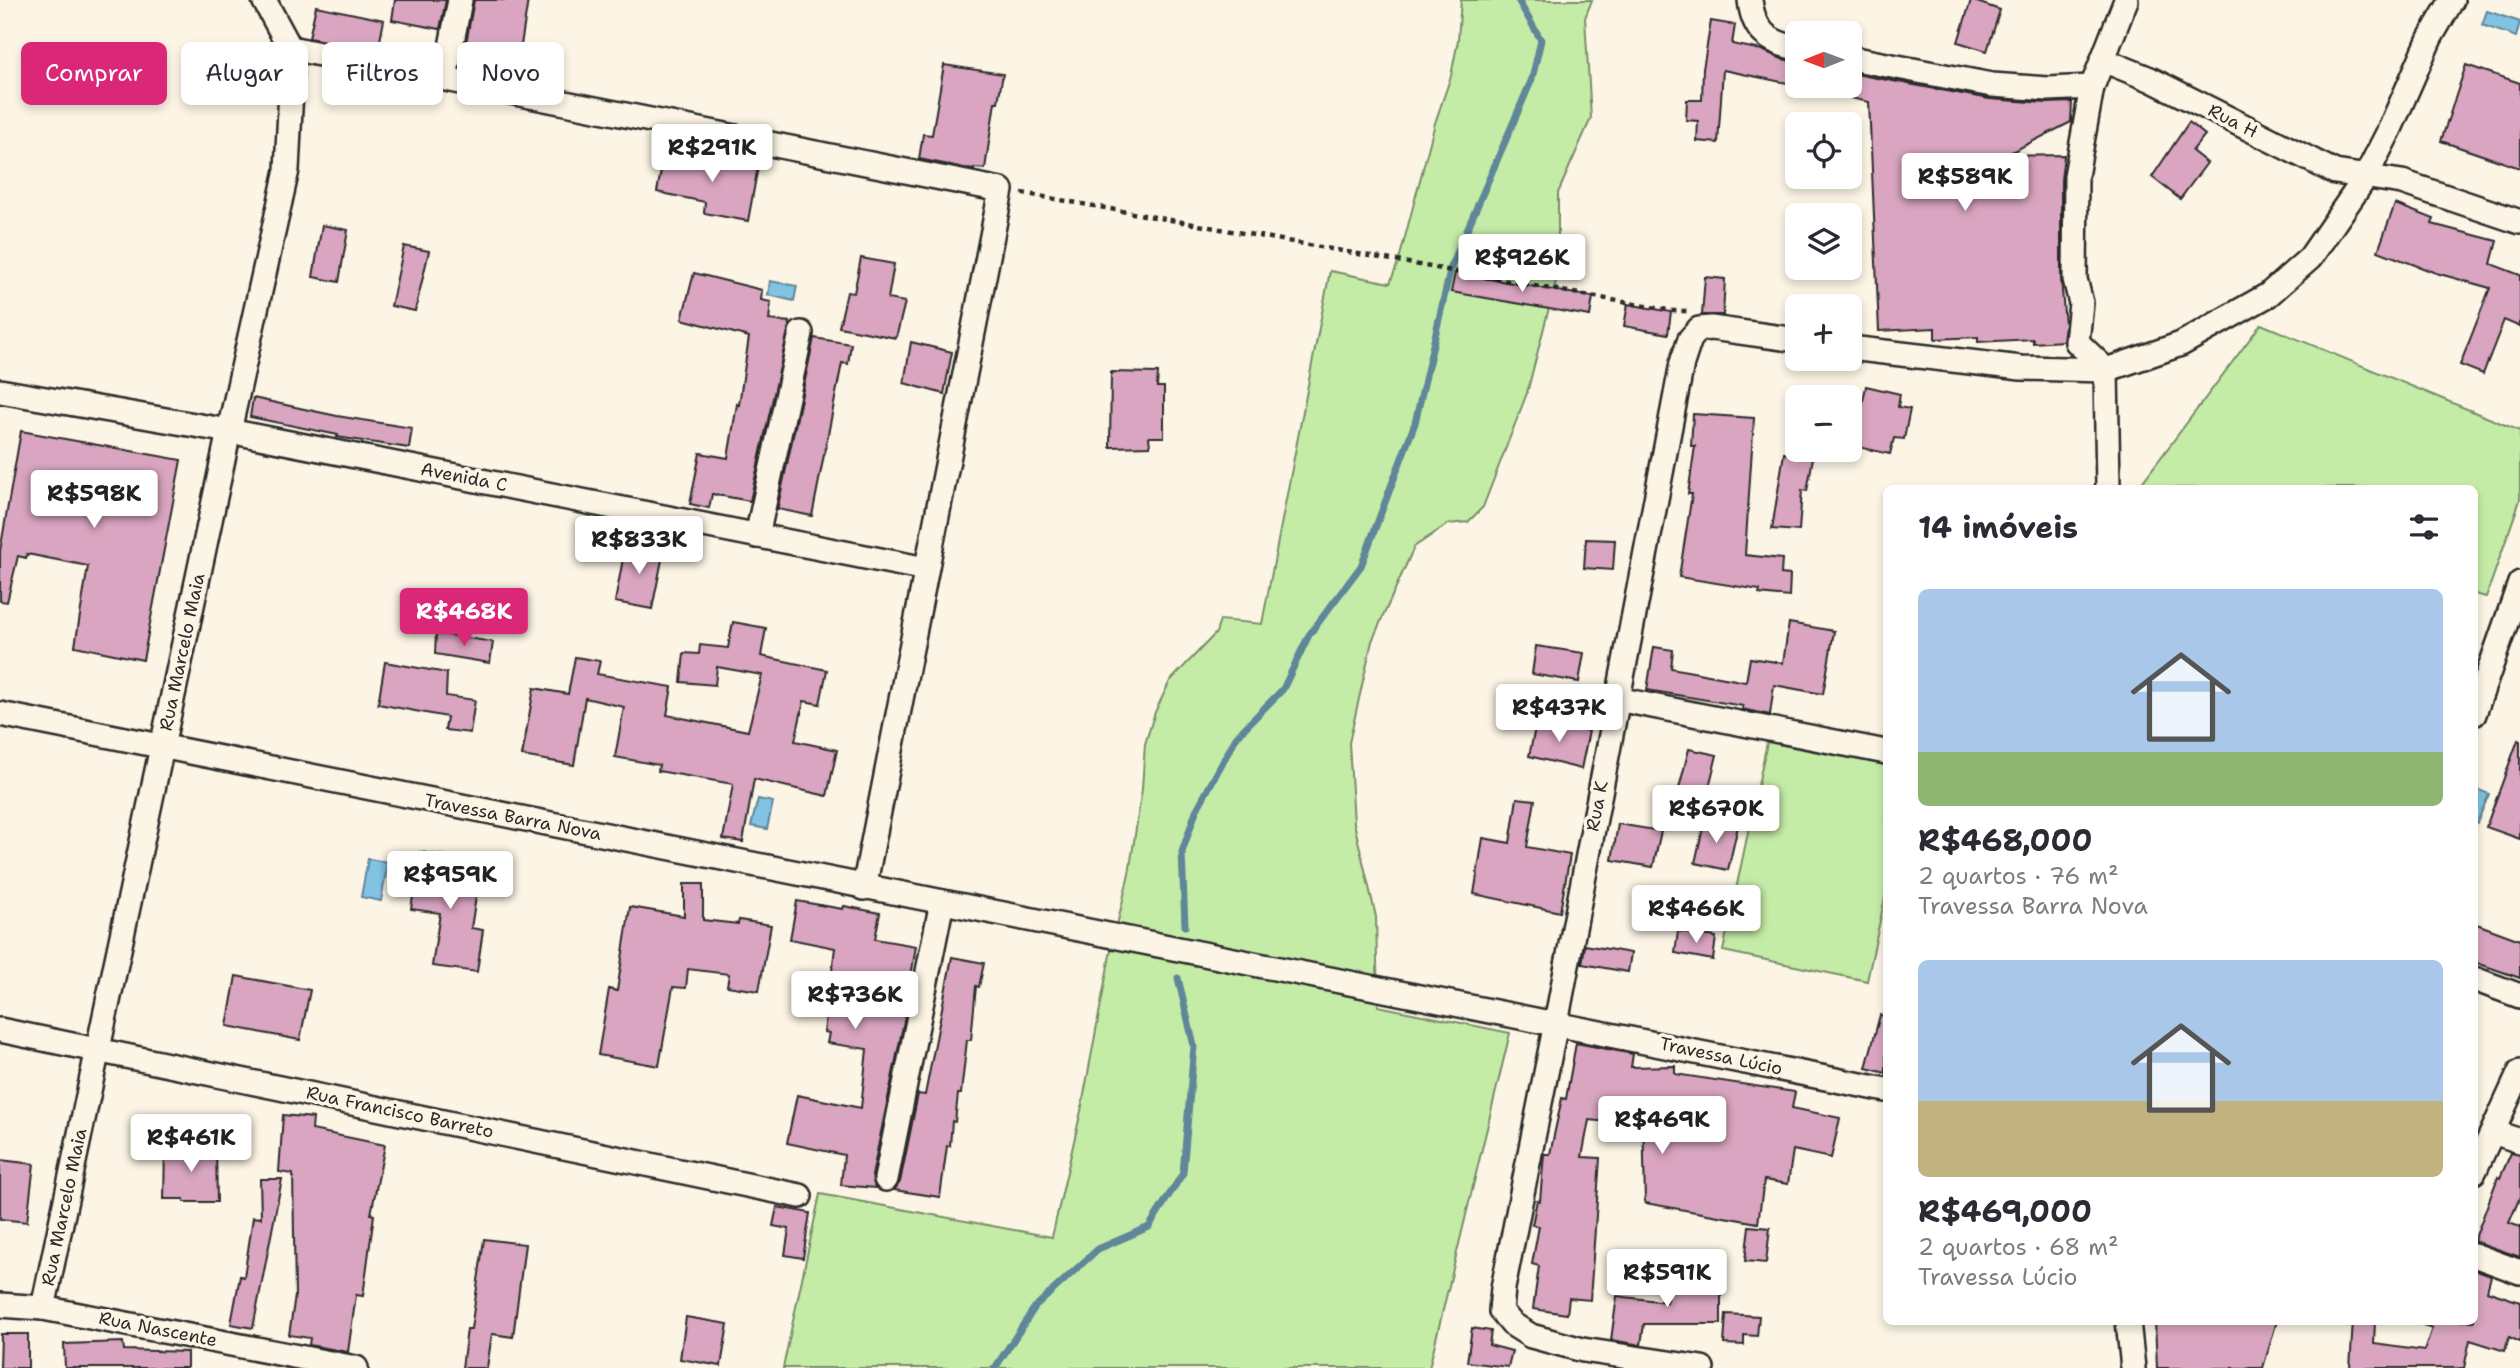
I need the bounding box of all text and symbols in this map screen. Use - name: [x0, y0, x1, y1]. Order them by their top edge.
- north arrow: [1785, 21, 1862, 98]
- map controls: [1785, 21, 1862, 462]
- chip: Comprar: [21, 42, 167, 105]
- chip: Alugar: [181, 42, 308, 105]
- chip: Filtros: [322, 42, 443, 105]
- chip: Novo: [457, 42, 564, 105]
- street label: Rua H: [2204, 98, 2262, 144]
- button: locate: [1785, 112, 1862, 189]
- pin: R$291K: [655, 124, 769, 184]
- text: R$291K: [667, 132, 757, 162]
- pin: R$589K: [1908, 154, 2022, 213]
- text: R$589K: [1918, 161, 2012, 191]
- button: layers: [1785, 203, 1862, 280]
- pin: R$926K: [1465, 234, 1579, 294]
- text: R$926K: [1474, 242, 1570, 272]
- button: +: [1785, 294, 1862, 371]
- button: −: [1785, 385, 1862, 462]
- street label: Avenida C: [419, 457, 509, 497]
- pin: R$598K: [37, 470, 151, 530]
- text: R$598K: [47, 478, 141, 508]
- text: 14 imóveis: [1918, 507, 2078, 548]
- icon: filters: [2405, 508, 2443, 546]
- pin: R$833K: [582, 516, 696, 576]
- text: R$833K: [591, 524, 687, 554]
- street label: Rua Marcelo Maia: [154, 571, 210, 733]
- pin: R$468K: [407, 588, 521, 648]
- text: R$468K: [416, 596, 512, 626]
- icon: home: [2118, 634, 2244, 760]
- pin: R$437K: [1502, 684, 1616, 744]
- text: R$437K: [1512, 692, 1606, 722]
- street label: Rua K: [1580, 778, 1614, 833]
- pin: R$670K: [1659, 786, 1773, 845]
- street label: Travessa Barra Nova: [422, 788, 604, 846]
- text: R$670K: [1668, 793, 1764, 823]
- text: R$468,000: [1918, 820, 2092, 861]
- pin: R$959K: [393, 852, 507, 911]
- text: R$959K: [403, 859, 497, 889]
- text: 2 quartos · 76 m²: [1918, 861, 2119, 891]
- pin: R$466K: [1639, 886, 1753, 945]
- text: Travessa Barra Nova: [1918, 891, 2148, 921]
- text: R$466K: [1648, 893, 1744, 923]
- pin: R$736K: [798, 972, 912, 1031]
- text: R$736K: [807, 979, 903, 1009]
- icon: home: [2118, 1005, 2244, 1131]
- street label: Travessa Lúcio: [1657, 1031, 1785, 1081]
- street label: Rua Francisco Barreto: [304, 1080, 496, 1144]
- pin: R$469K: [1605, 1096, 1719, 1156]
- text: R$469K: [1614, 1104, 1710, 1134]
- pin: R$461K: [134, 1114, 248, 1174]
- text: R$461K: [147, 1122, 235, 1152]
- street label: Rua Marcelo Maia: [36, 1126, 92, 1288]
- text: R$469,000: [1918, 1191, 2092, 1232]
- text: 2 quartos · 68 m²: [1918, 1232, 2119, 1262]
- pin: R$591K: [1610, 1250, 1724, 1309]
- text: R$591K: [1623, 1257, 1711, 1287]
- text: Travessa Lúcio: [1918, 1262, 2078, 1292]
- street label: Rua Nascente: [97, 1306, 219, 1352]

